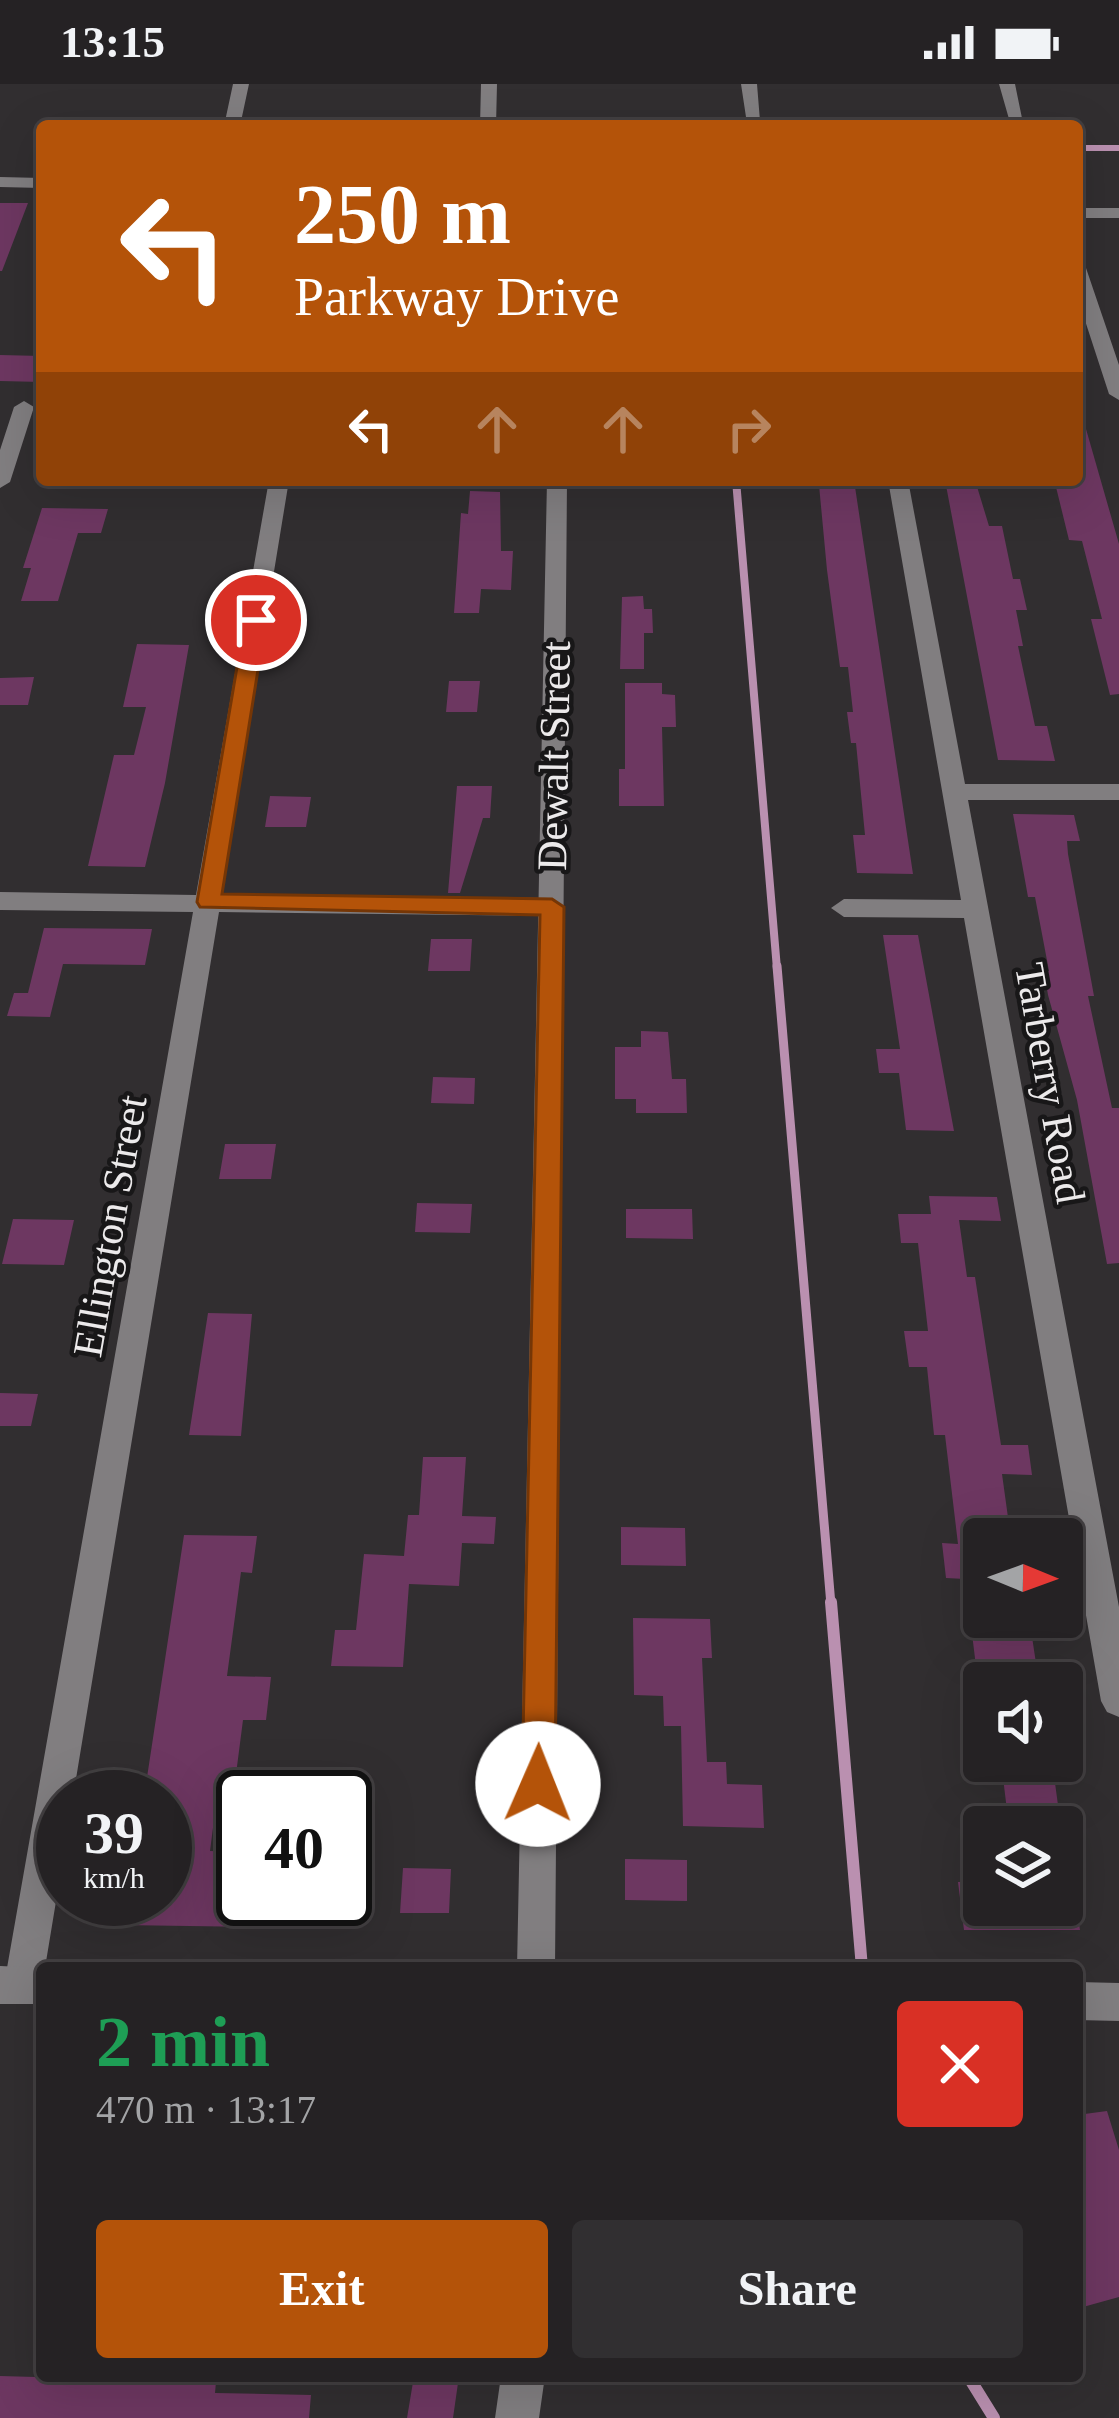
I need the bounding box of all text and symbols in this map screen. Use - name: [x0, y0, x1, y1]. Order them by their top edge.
- text: 13:15: [60, 17, 165, 67]
- icon: left: [96, 168, 252, 324]
- text: 250 m: [294, 168, 511, 261]
- text: Parkway Drive: [294, 267, 619, 327]
- icon: left: [338, 396, 404, 462]
- icon: ahead: [464, 396, 530, 462]
- icon: ahead: [590, 396, 656, 462]
- icon: right: [716, 396, 782, 462]
- pin: [205, 569, 307, 671]
- icon: arrive: [223, 587, 289, 653]
- street label: Dewalt Street: [529, 640, 579, 871]
- street label: Tarberry Road: [1006, 959, 1094, 1207]
- street label: Ellington Street: [64, 1091, 156, 1360]
- north arrow: [963, 1518, 1083, 1638]
- map controls: [963, 1518, 1083, 1926]
- button: sound: [963, 1662, 1083, 1782]
- position arrow: [475, 1721, 601, 1847]
- speed limit sign: 40: [216, 1770, 372, 1926]
- text: 39: [84, 1800, 144, 1866]
- button: layers: [963, 1806, 1083, 1926]
- text: km/h: [83, 1861, 145, 1894]
- button: close: [897, 2001, 1023, 2127]
- text: 2 min: [96, 2002, 270, 2082]
- text: 470 m · 13:17: [96, 2088, 316, 2131]
- button: Exit: [96, 2220, 548, 2358]
- button: Share: [572, 2220, 1023, 2358]

